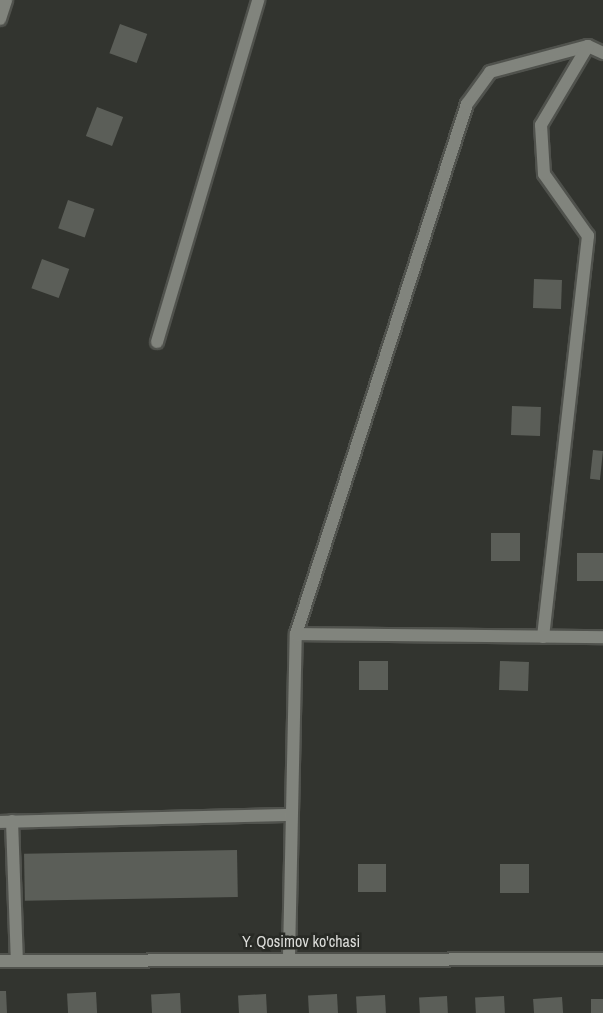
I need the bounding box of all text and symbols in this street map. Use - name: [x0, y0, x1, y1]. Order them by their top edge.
- street label: Y. Qosimov ko'chasi: [242, 931, 360, 951]

